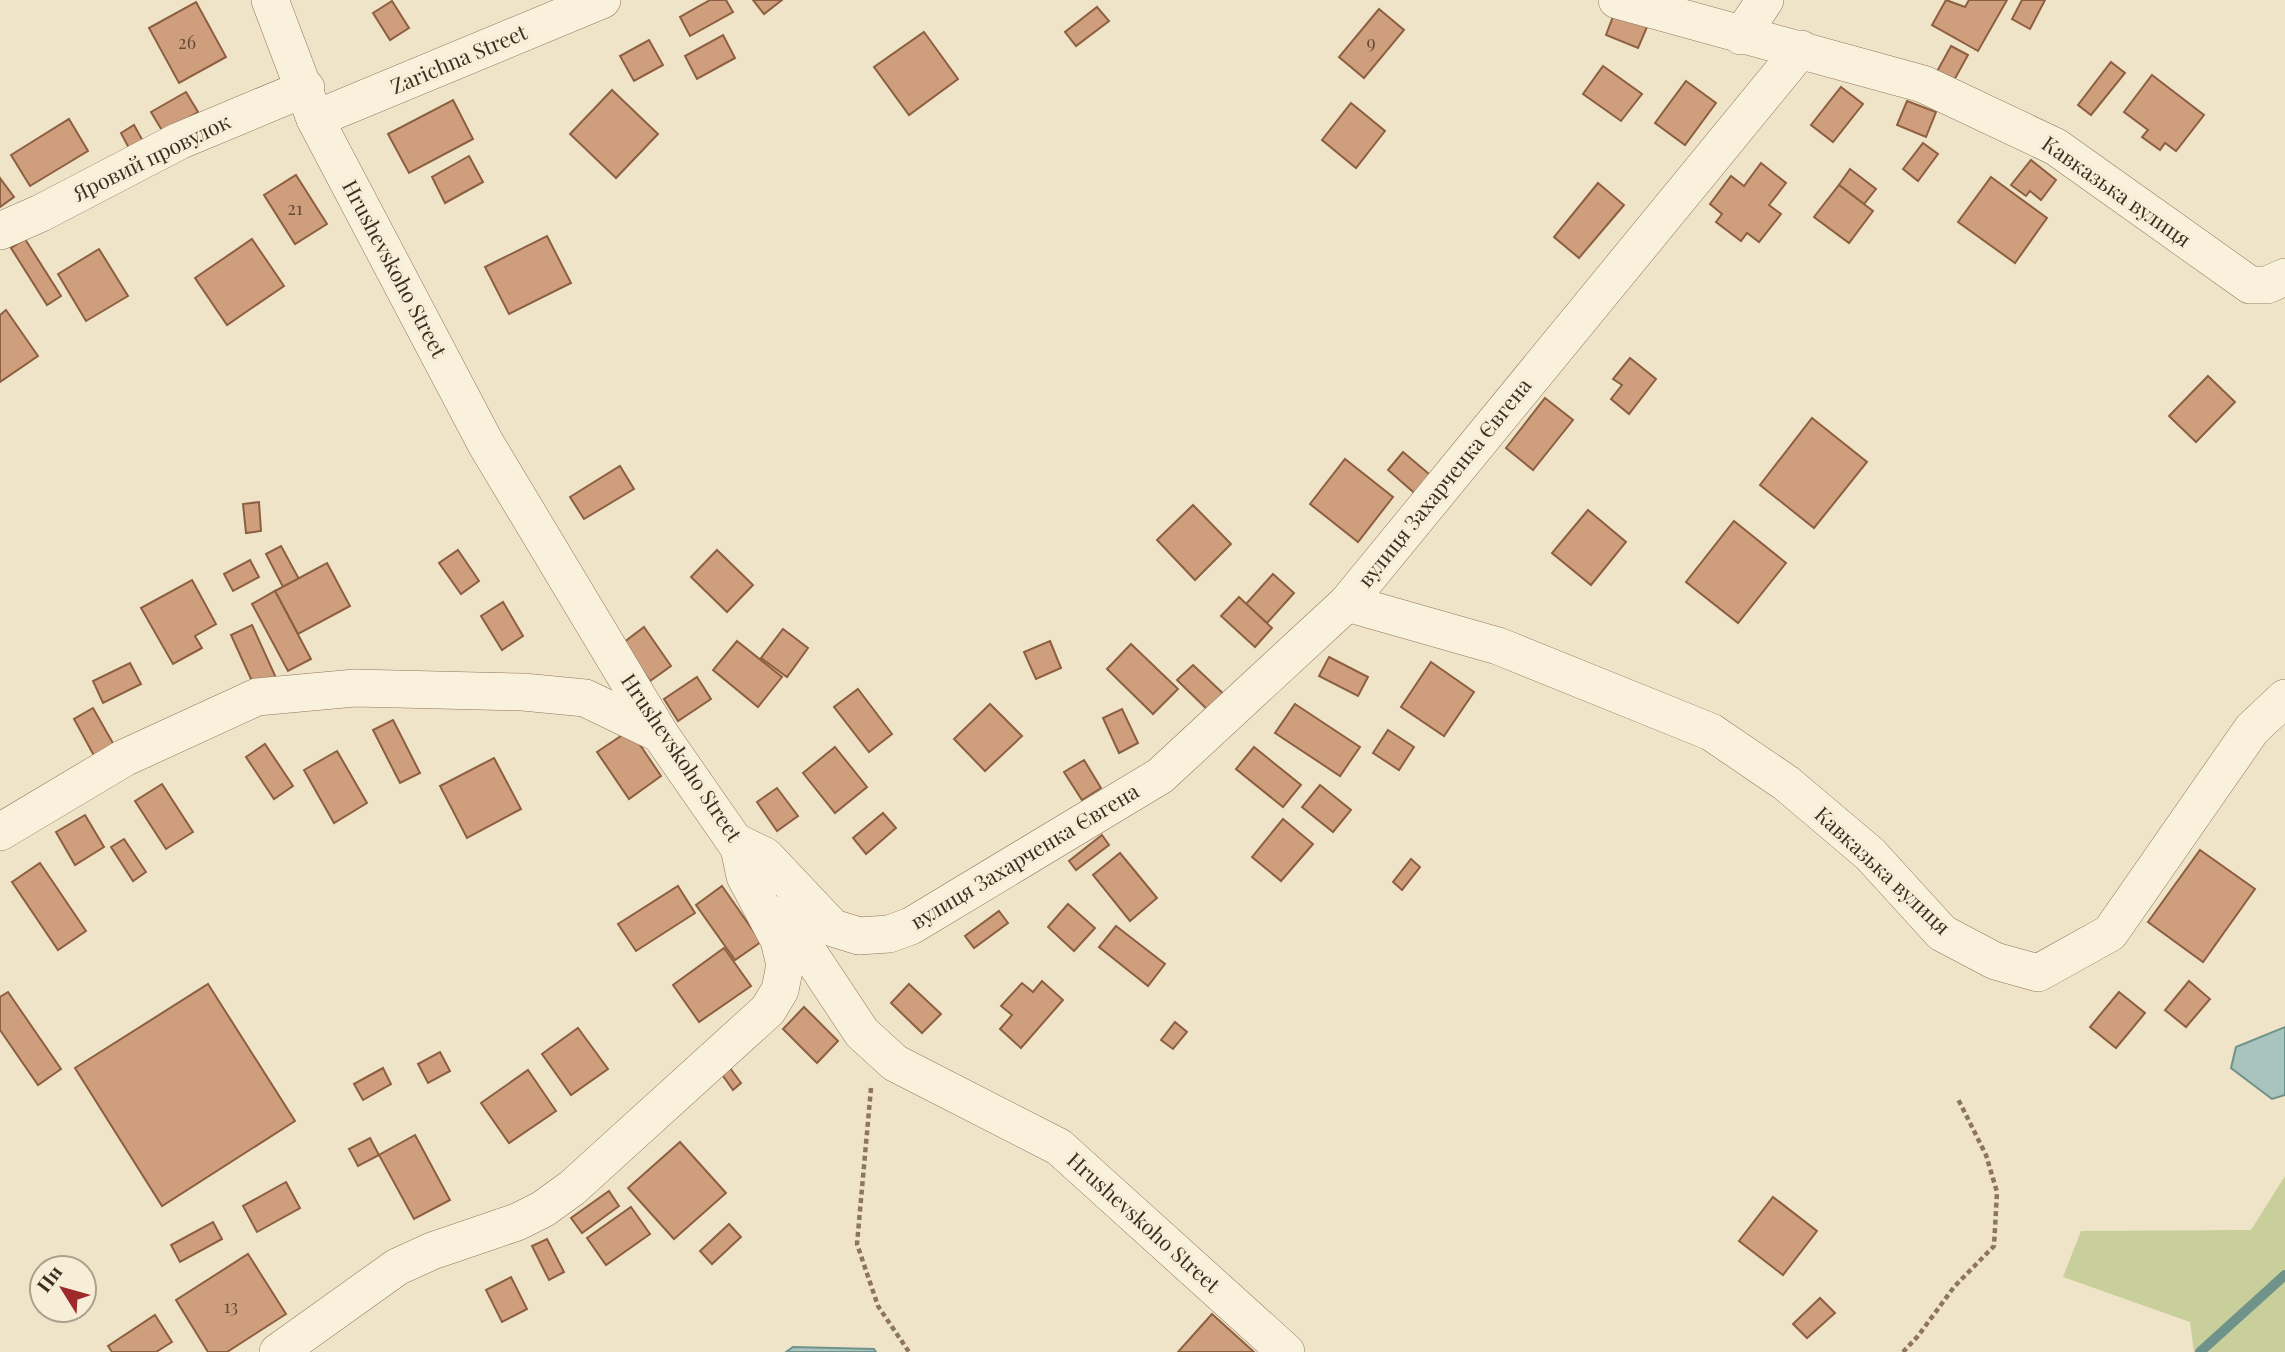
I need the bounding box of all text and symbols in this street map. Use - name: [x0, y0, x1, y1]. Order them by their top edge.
- street label: Zarichna Street: [386, 17, 531, 99]
- house number: 26: [178, 30, 196, 54]
- house number: 9: [1366, 30, 1376, 54]
- street label: Яровий провулок: [67, 106, 234, 207]
- street label: Кавказька вулиця: [2037, 128, 2197, 252]
- street label: Hrushevskoho Street: [337, 175, 455, 362]
- house number: 21: [287, 196, 303, 220]
- street label: вулиця Захарченка Євгена: [1350, 371, 1537, 592]
- street label: Hrushevskoho Street: [616, 667, 750, 847]
- street label: вулиця Захарченка Євгена: [905, 776, 1144, 935]
- street label: Кавказька вулиця: [1810, 799, 1957, 940]
- street label: Hrushevskoho Street: [1062, 1145, 1227, 1298]
- north arrow: [28, 1254, 98, 1324]
- text: Пн: [30, 1259, 67, 1297]
- house number: 13: [224, 1294, 238, 1318]

